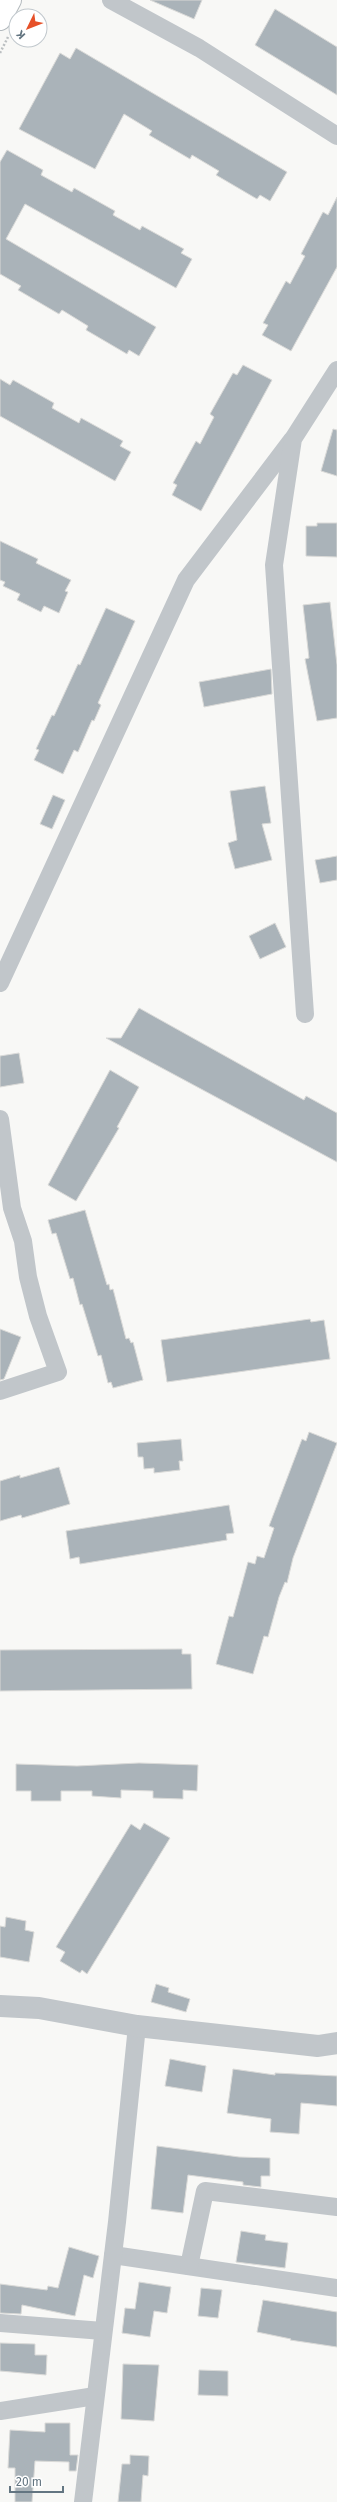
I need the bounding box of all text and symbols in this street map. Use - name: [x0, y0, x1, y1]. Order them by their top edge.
- north arrow: [8, 8, 48, 48]
- text: K: [13, 27, 28, 41]
- scale bar: [10, 2468, 63, 2494]
- text: 20 m: [16, 2475, 42, 2489]

